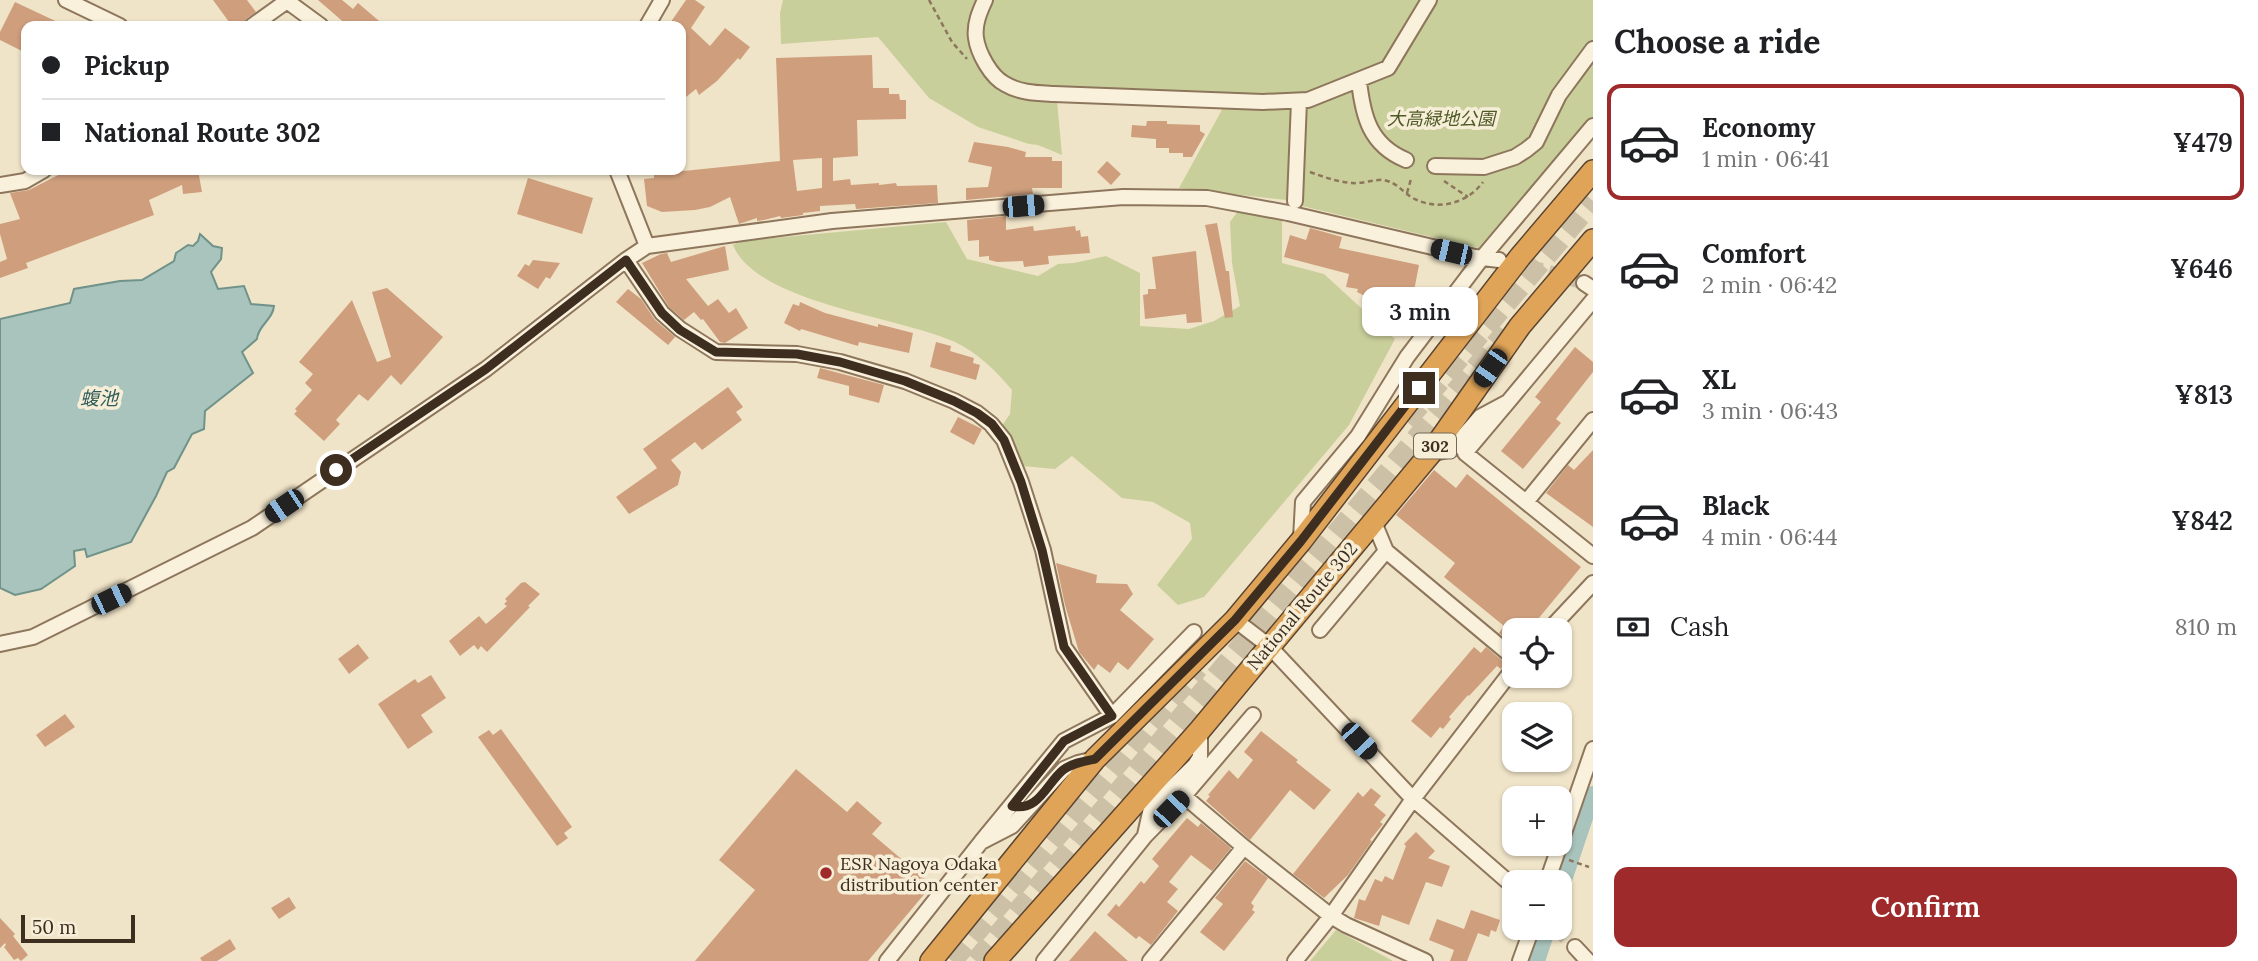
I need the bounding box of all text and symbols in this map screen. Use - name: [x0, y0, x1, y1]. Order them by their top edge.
- text: Choose a ride: [1614, 21, 1821, 62]
- text: Pickup: [84, 49, 170, 82]
- park label: 大高緑地公園: [1387, 107, 1498, 130]
- icon: car: [1618, 111, 1681, 174]
- text: Economy: [1702, 111, 1815, 144]
- text: National Route 302: [84, 116, 321, 149]
- text: ¥479: [2173, 126, 2233, 159]
- text: 1 min · 06:41: [1702, 144, 1829, 173]
- car: [1002, 194, 1045, 218]
- car: [1429, 237, 1474, 267]
- icon: car: [1618, 237, 1681, 300]
- text: Comfort: [1702, 237, 1806, 270]
- text: ¥646: [2170, 252, 2233, 285]
- text: 2 min · 06:42: [1702, 270, 1837, 299]
- callout: 3 min: [1361, 286, 1477, 336]
- text: 3 min: [1389, 297, 1451, 326]
- car: [1470, 345, 1511, 391]
- icon: car: [1618, 363, 1681, 426]
- text: XL: [1702, 363, 1736, 396]
- route end: [1403, 372, 1435, 404]
- text: ¥813: [2175, 378, 2233, 411]
- water label: 蝮池: [80, 386, 120, 410]
- text: 3 min · 06:43: [1702, 396, 1838, 425]
- road number: 302: [1414, 434, 1456, 458]
- route start: [320, 454, 352, 486]
- car: [261, 486, 308, 526]
- icon: car: [1618, 489, 1681, 552]
- text: Black: [1702, 489, 1770, 522]
- text: ¥842: [2172, 504, 2233, 537]
- text: 4 min · 06:44: [1702, 522, 1838, 551]
- street label: National Route 302: [1242, 537, 1362, 675]
- car: [88, 580, 135, 618]
- icon: cash: [1614, 608, 1652, 646]
- text: Cash: [1670, 610, 1729, 643]
- text: 810 m: [2175, 612, 2237, 641]
- map controls: [1502, 618, 1572, 940]
- button: locate: [1502, 618, 1572, 688]
- button: layers: [1502, 702, 1572, 772]
- car: [1337, 718, 1382, 764]
- button: +: [1502, 786, 1572, 856]
- car: [1149, 787, 1194, 831]
- place label: ESR Nagoya Odaka distribution center: [840, 852, 998, 896]
- marker: ESR Nagoya Odaka distribution center: [818, 865, 834, 881]
- button: Confirm: [1614, 867, 2237, 947]
- button: −: [1502, 870, 1572, 940]
- scale bar: [21, 912, 135, 944]
- text: 50 m: [32, 915, 76, 939]

